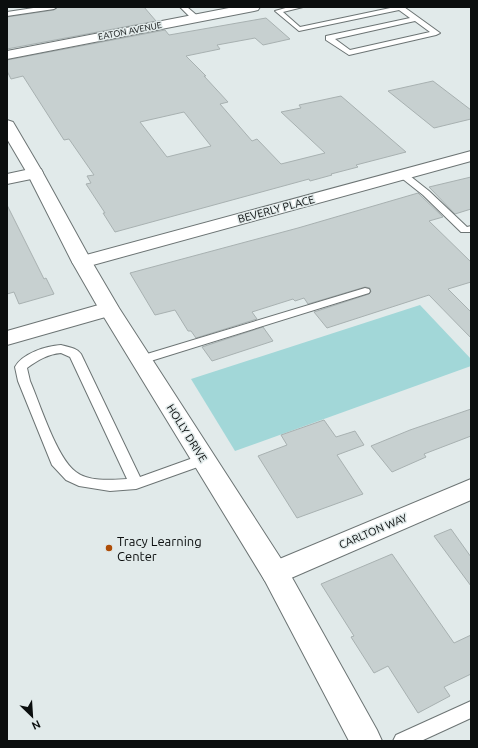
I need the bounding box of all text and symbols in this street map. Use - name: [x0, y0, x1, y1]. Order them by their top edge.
- street label: EATON AVENUE: [97, 20, 163, 42]
- street label: BEVERLY PLACE: [236, 193, 316, 225]
- street label: HOLLY DRIVE: [164, 402, 210, 464]
- street label: CARLTON WAY: [337, 511, 410, 551]
- place label: Tracy Learning Center: [117, 534, 202, 563]
- marker: Tracy Learning Center: [104, 543, 114, 553]
- north arrow: [12, 696, 52, 736]
- text: N: [30, 718, 42, 732]

